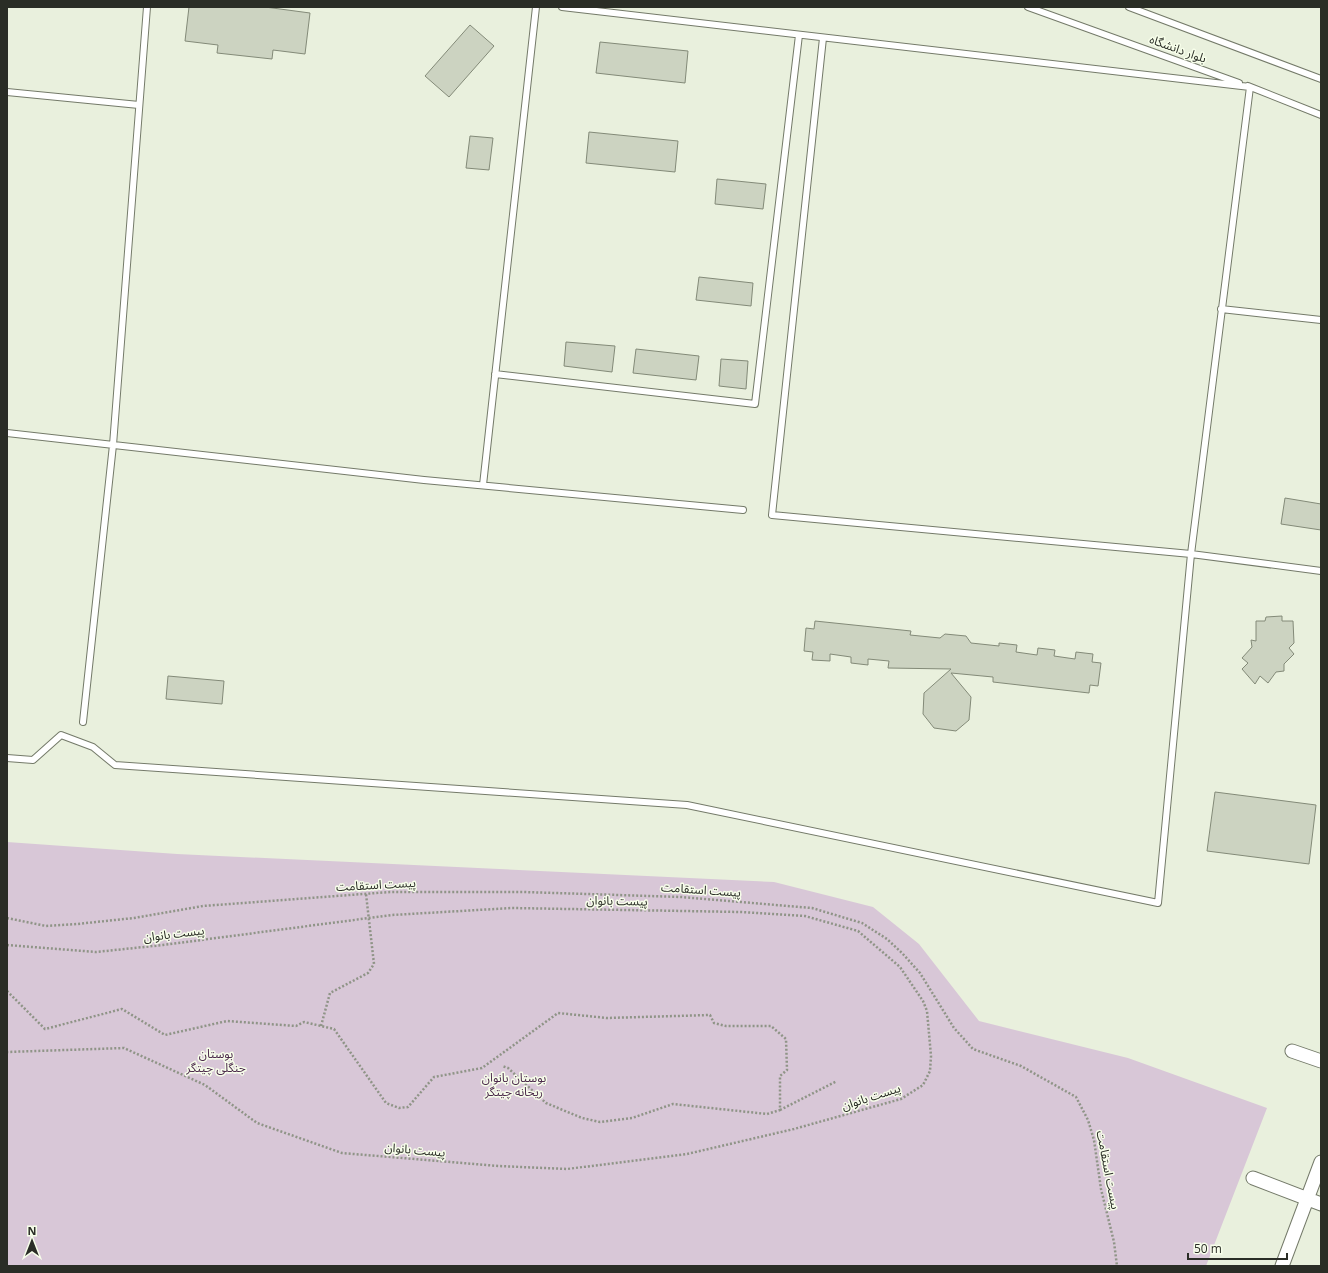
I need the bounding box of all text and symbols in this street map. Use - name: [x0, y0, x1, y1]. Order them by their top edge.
- street label: بلوار دانشگاه: [1147, 30, 1209, 67]
- street label: پیست استقامت: [336, 874, 416, 895]
- street label: پیست استقامت: [660, 878, 742, 901]
- street label: پیست بانوان: [586, 891, 648, 910]
- street label: پیست بانوان: [143, 921, 205, 946]
- park label: بوستان جنگلی چیتگر: [185, 1045, 246, 1076]
- park label: بوستان بانوان ریحانه چیتگر: [482, 1069, 546, 1100]
- street label: پیست بانوان: [839, 1079, 903, 1114]
- street label: پیست استقامت: [1092, 1129, 1124, 1211]
- street label: پیست بانوان: [384, 1138, 446, 1161]
- north arrow: [12, 1221, 52, 1261]
- text: N: [28, 1223, 36, 1238]
- scale bar: [1188, 1235, 1287, 1261]
- text: 50 m: [1194, 1240, 1222, 1257]

